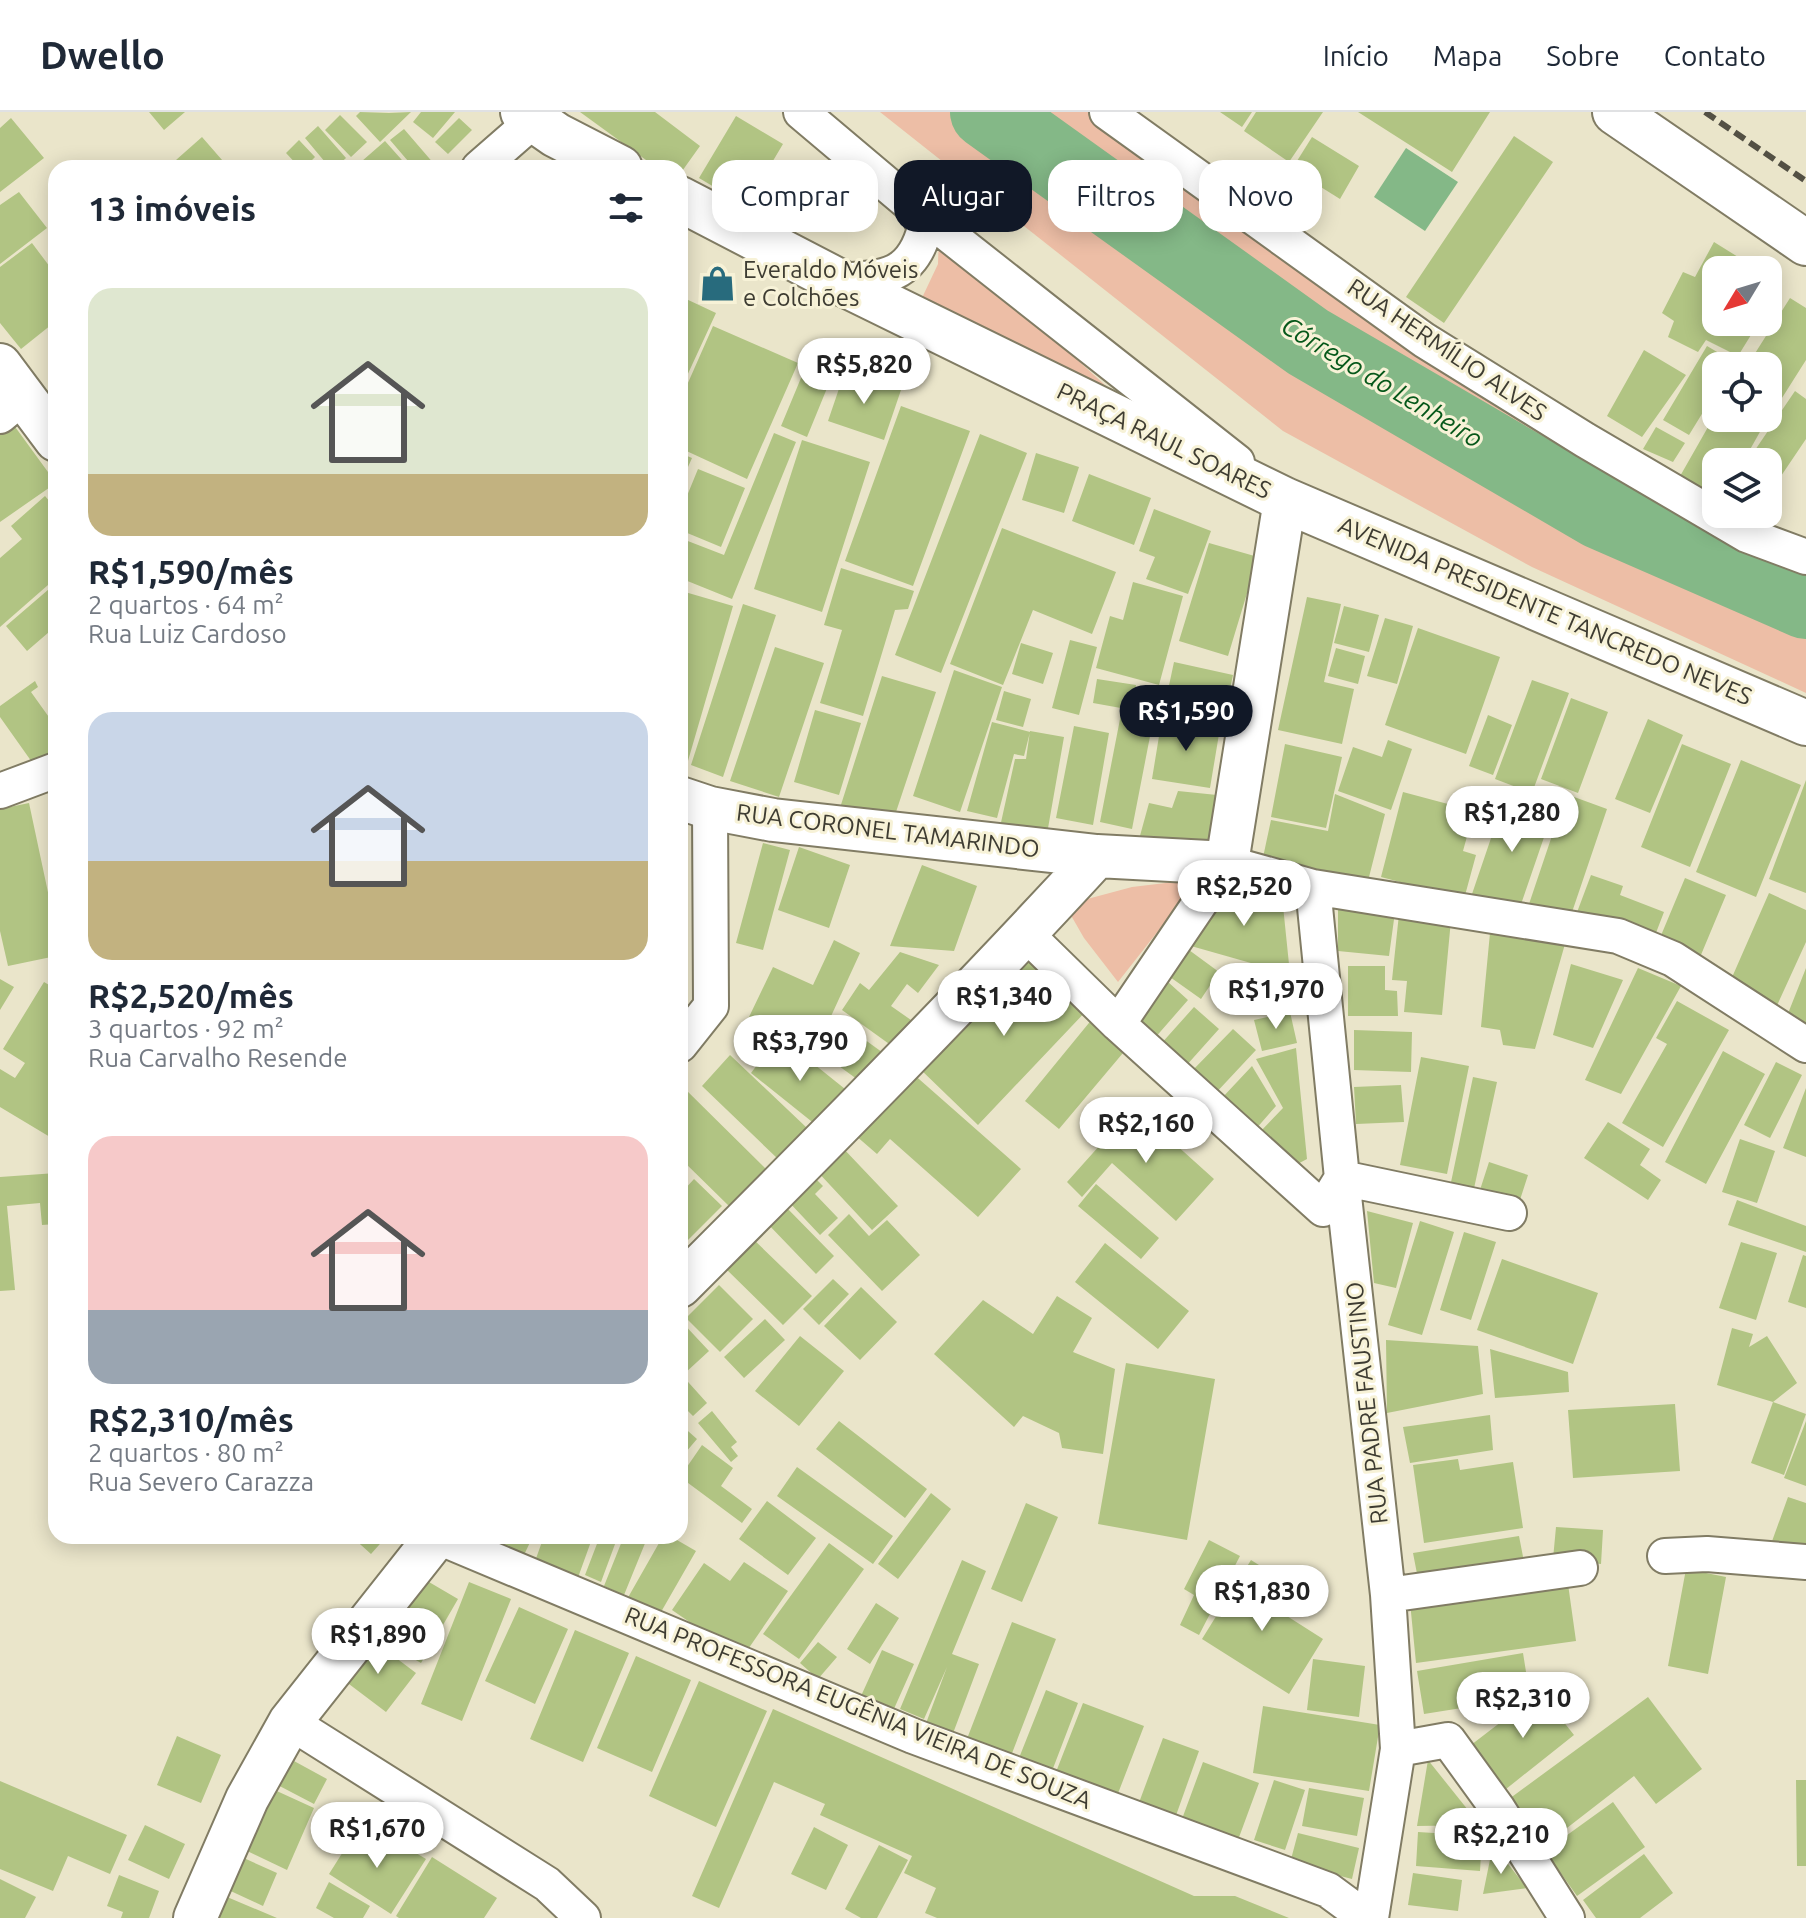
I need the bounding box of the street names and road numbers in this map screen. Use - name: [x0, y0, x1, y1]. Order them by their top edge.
- street label: RUA HERMÍLIO ALVES: [1343, 272, 1552, 426]
- street label: PRAÇA RAUL SOARES: [1053, 377, 1276, 504]
- street label: AVENIDA PRESIDENTE TANCREDO NEVES: [1334, 511, 1756, 710]
- street label: RUA CORONEL TAMARINDO: [735, 799, 1041, 863]
- street label: RUA PADRE FAUSTINO: [1340, 1280, 1393, 1526]
- street label: RUA PROFESSORA EUGÊNIA VIEIRA DE SOUZA: [621, 1600, 1096, 1814]

